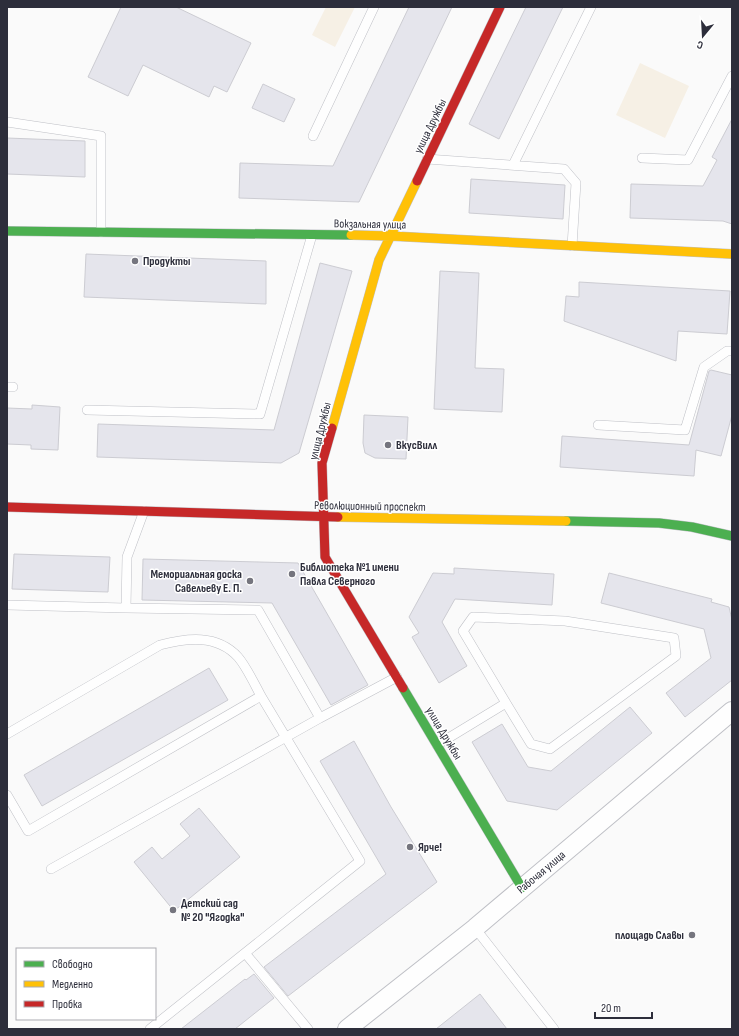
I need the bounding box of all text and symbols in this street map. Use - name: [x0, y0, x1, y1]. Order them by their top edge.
- north arrow: [683, 16, 723, 56]
- text: С: [695, 38, 705, 52]
- street label: улица Дружбы: [411, 96, 450, 156]
- street label: Вокзальная улица: [334, 216, 407, 233]
- place label: Продукты: [143, 254, 190, 269]
- marker: Продукты: [130, 256, 140, 266]
- street label: улица Дружбы: [306, 401, 335, 462]
- place label: ВкусВилл: [396, 438, 437, 453]
- marker: ВкусВилл: [383, 440, 393, 450]
- street label: Революционный проспект: [314, 498, 426, 515]
- place label: Библиотека №1 имени Павла Северного: [300, 560, 399, 589]
- place label: Мемориальная доска Савельеву Е. П.: [150, 567, 242, 596]
- marker: Библиотека №1 имени Павла Северного: [287, 569, 297, 579]
- marker: Мемориальная доска Савельеву Е. П.: [245, 576, 255, 586]
- street label: улица Дружбы: [422, 704, 465, 763]
- place label: Ярче!: [418, 840, 442, 855]
- marker: Ярче!: [405, 842, 415, 852]
- street label: Рабочая улица: [514, 847, 569, 897]
- place label: Детский сад № 20 "Ягодка": [181, 896, 244, 925]
- marker: Детский сад № 20 "Ягодка": [168, 905, 178, 915]
- place label: площадь Славы: [615, 928, 684, 943]
- marker: площадь Славы: [687, 930, 697, 940]
- legend: [16, 948, 156, 1020]
- text: Свободно: [52, 957, 93, 972]
- text: Медленно: [52, 977, 93, 992]
- scale bar: [595, 994, 652, 1020]
- text: Пробка: [52, 997, 83, 1012]
- text: 20 m: [601, 1001, 621, 1016]

